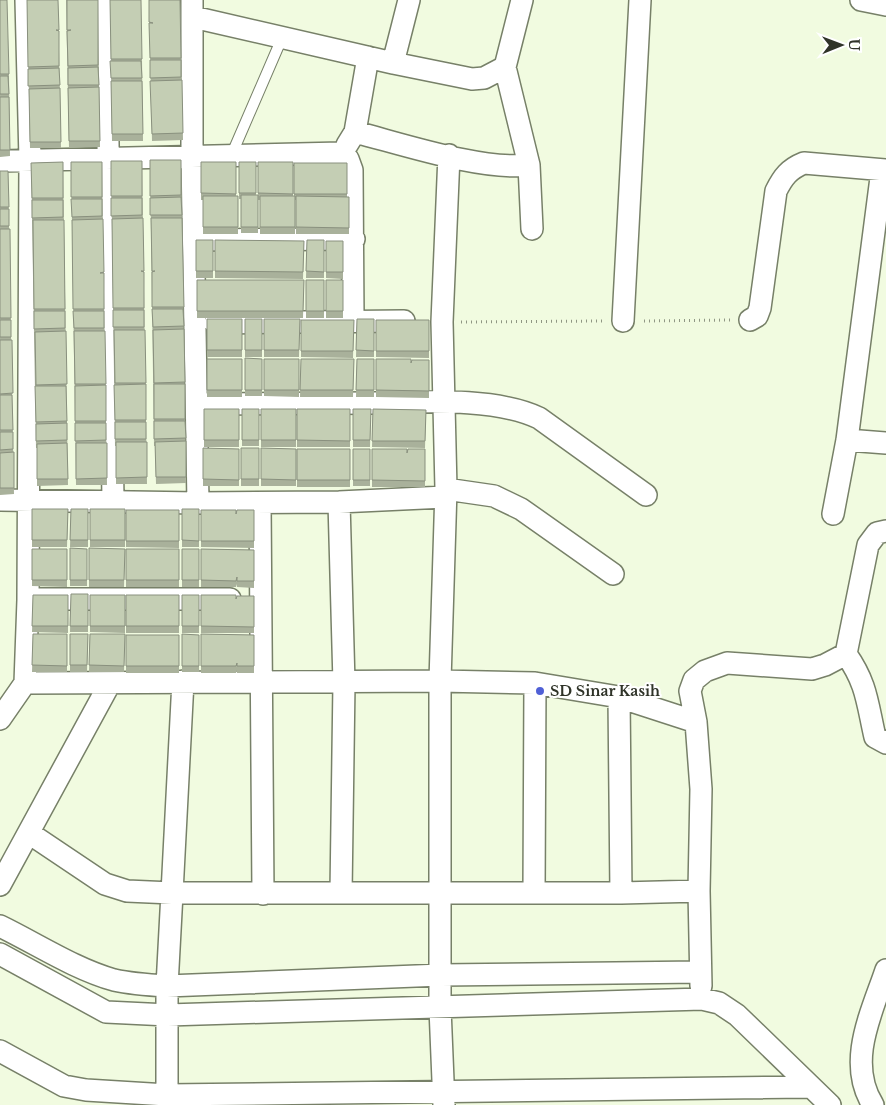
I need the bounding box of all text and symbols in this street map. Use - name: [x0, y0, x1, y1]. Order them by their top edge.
- north arrow: [816, 20, 866, 70]
- text: U: [845, 38, 863, 52]
- place label: SD Sinar Kasih: [550, 682, 660, 700]
- marker: SD Sinar Kasih: [534, 685, 546, 697]

